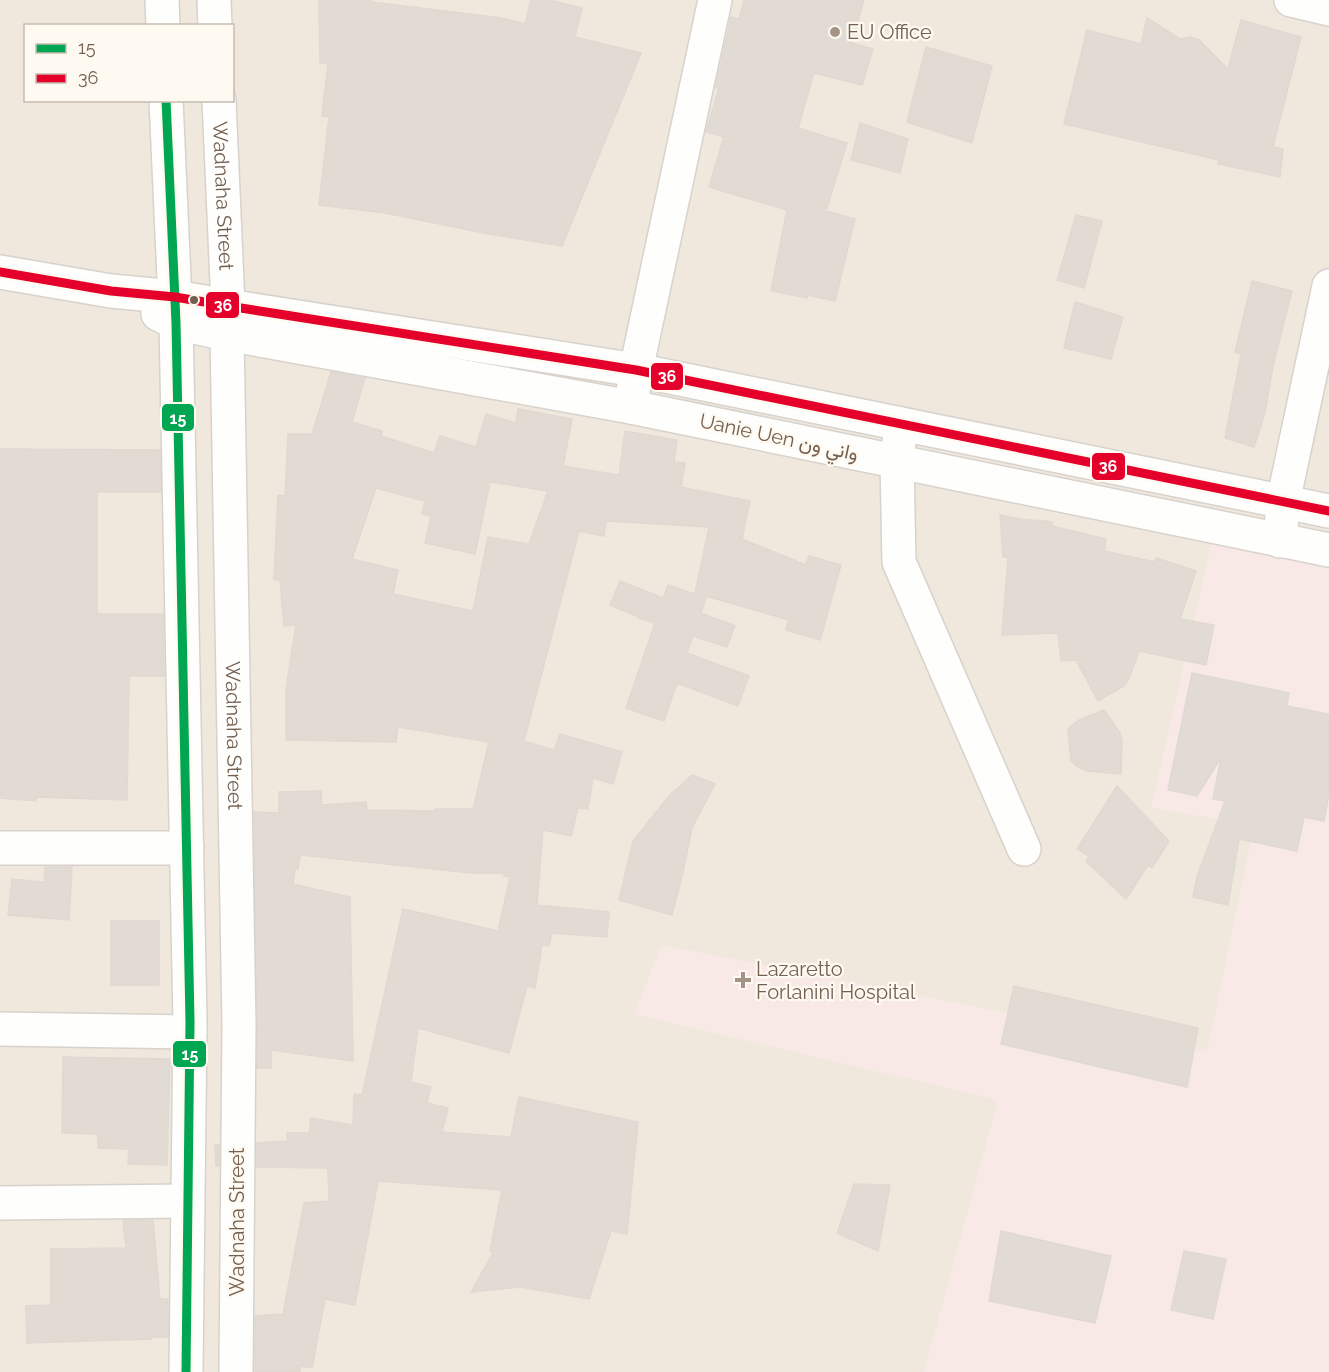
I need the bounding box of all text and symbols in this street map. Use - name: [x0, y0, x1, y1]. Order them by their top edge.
- place label: EU Office: [847, 20, 932, 44]
- legend: [24, 24, 234, 102]
- marker: EU Office: [828, 25, 842, 39]
- text: 15: [78, 37, 96, 58]
- text: 36: [78, 67, 99, 88]
- street label: Wadnaha Street: [208, 121, 238, 271]
- line badge: 36: [205, 291, 240, 319]
- unlabelled marker: [188, 294, 200, 306]
- text: 36: [214, 296, 233, 315]
- line badge: 36: [650, 362, 684, 391]
- text: 36: [658, 367, 677, 386]
- line badge: 15: [161, 403, 195, 432]
- street label: Uanie Uen واني ون: [696, 408, 861, 470]
- text: 15: [170, 409, 187, 428]
- line badge: 36: [1091, 452, 1126, 481]
- text: 36: [1099, 457, 1118, 476]
- street label: Wadnaha Street: [221, 661, 247, 811]
- place label: Lazaretto Forlanini Hospital: [756, 957, 916, 1004]
- marker: Lazaretto Forlanini Hospital: [734, 971, 752, 989]
- line badge: 15: [172, 1040, 207, 1068]
- text: 15: [182, 1045, 199, 1064]
- street label: Wadnaha Street: [225, 1147, 249, 1296]

